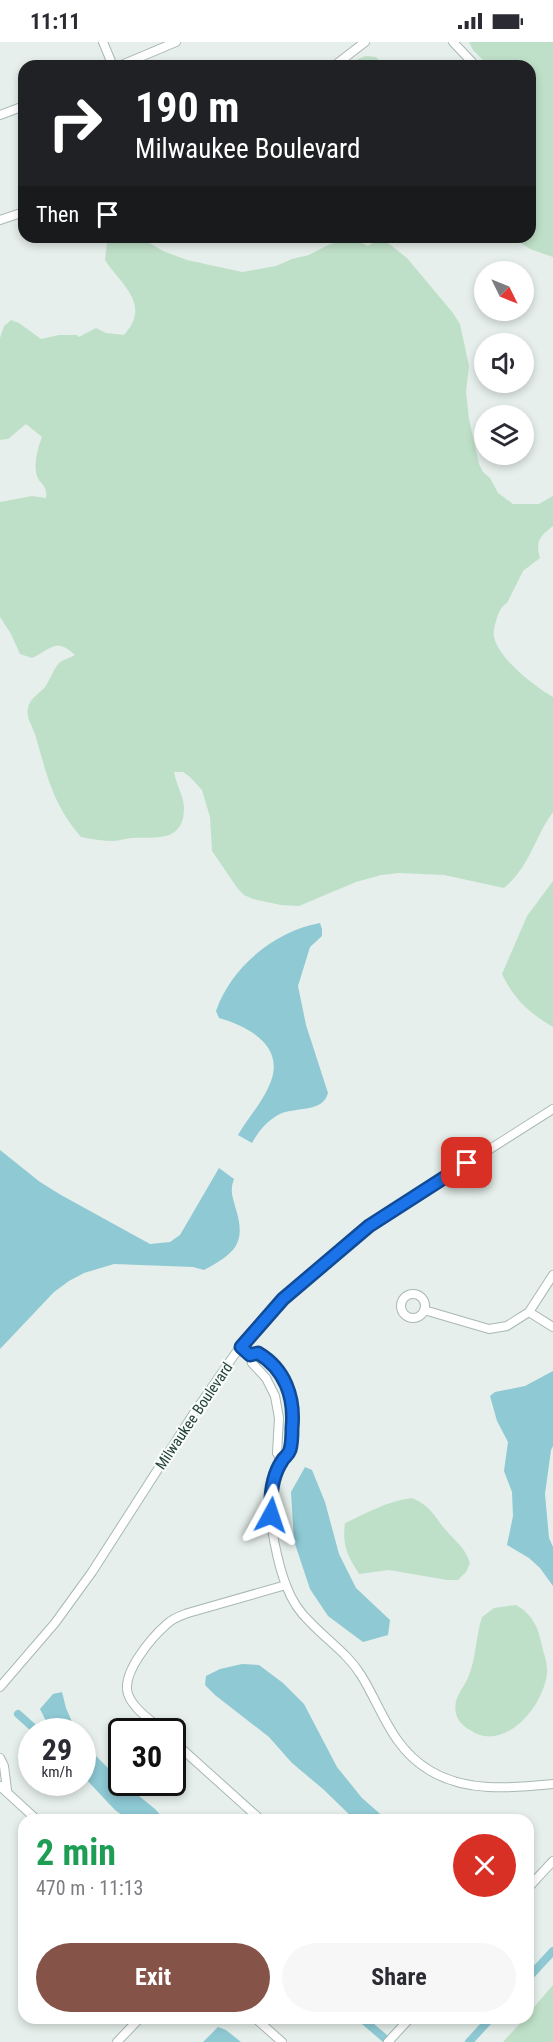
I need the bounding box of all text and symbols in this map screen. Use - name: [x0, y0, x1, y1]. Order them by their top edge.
- text: 11:11: [30, 9, 81, 34]
- text: 190 m: [135, 83, 240, 132]
- icon: right: [36, 84, 114, 162]
- text: Milwaukee Boulevard: [135, 133, 360, 165]
- icon: arrive: [91, 198, 124, 231]
- text: Then: [36, 202, 79, 227]
- north arrow: [474, 261, 534, 321]
- map controls: [474, 261, 534, 465]
- button: sound: [474, 333, 534, 393]
- button: layers: [474, 405, 534, 465]
- pin: [441, 1137, 492, 1188]
- icon: arrive: [450, 1146, 483, 1179]
- street label: Milwaukee Boulevard: [152, 1359, 236, 1473]
- position arrow: [239, 1483, 303, 1547]
- speed limit sign: 30: [108, 1718, 186, 1796]
- text: 29: [42, 1732, 72, 1767]
- text: km/h: [42, 1763, 72, 1781]
- text: 2 min: [36, 1832, 116, 1874]
- button: close: [453, 1834, 516, 1897]
- text: 470 m · 11:13: [36, 1876, 143, 1900]
- button: Exit: [36, 1943, 270, 2012]
- button: Share: [282, 1943, 516, 2012]

